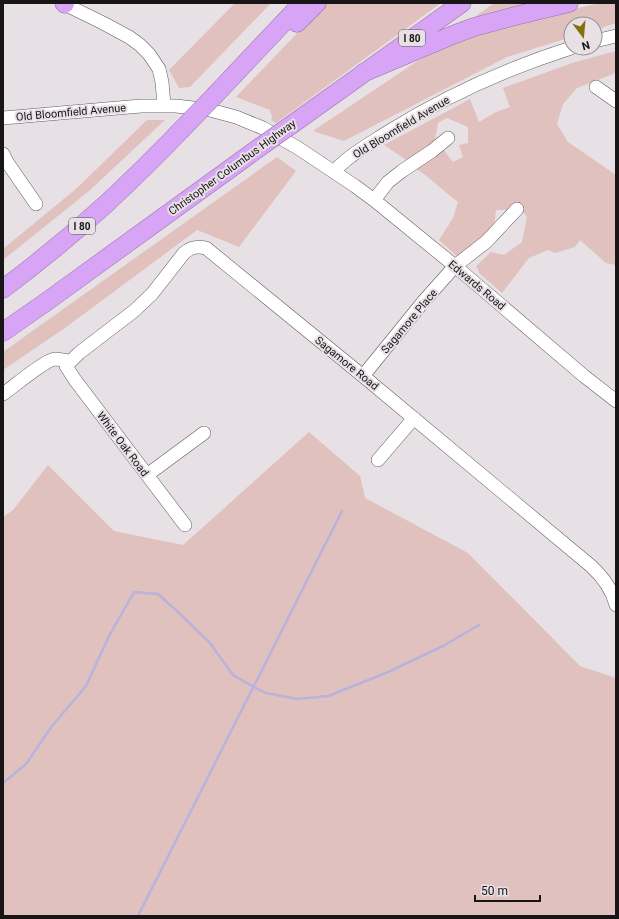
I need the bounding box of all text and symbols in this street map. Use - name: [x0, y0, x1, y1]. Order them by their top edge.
- north arrow: [563, 16, 603, 56]
- road number: I 80: [399, 30, 425, 46]
- text: N: [580, 38, 591, 53]
- street label: Old Bloomfield Avenue: [351, 93, 452, 161]
- street label: Old Bloomfield Avenue: [15, 101, 127, 124]
- street label: Christopher Columbus Highway: [166, 116, 299, 218]
- road number: I 80: [69, 218, 95, 234]
- street label: Edwards Road: [446, 258, 508, 313]
- street label: Sagamore Place: [379, 286, 440, 356]
- street label: Sagamore Road: [312, 334, 381, 393]
- street label: White Oak Road: [94, 409, 151, 479]
- scale bar: [475, 877, 540, 903]
- text: 50 m: [481, 884, 508, 898]

